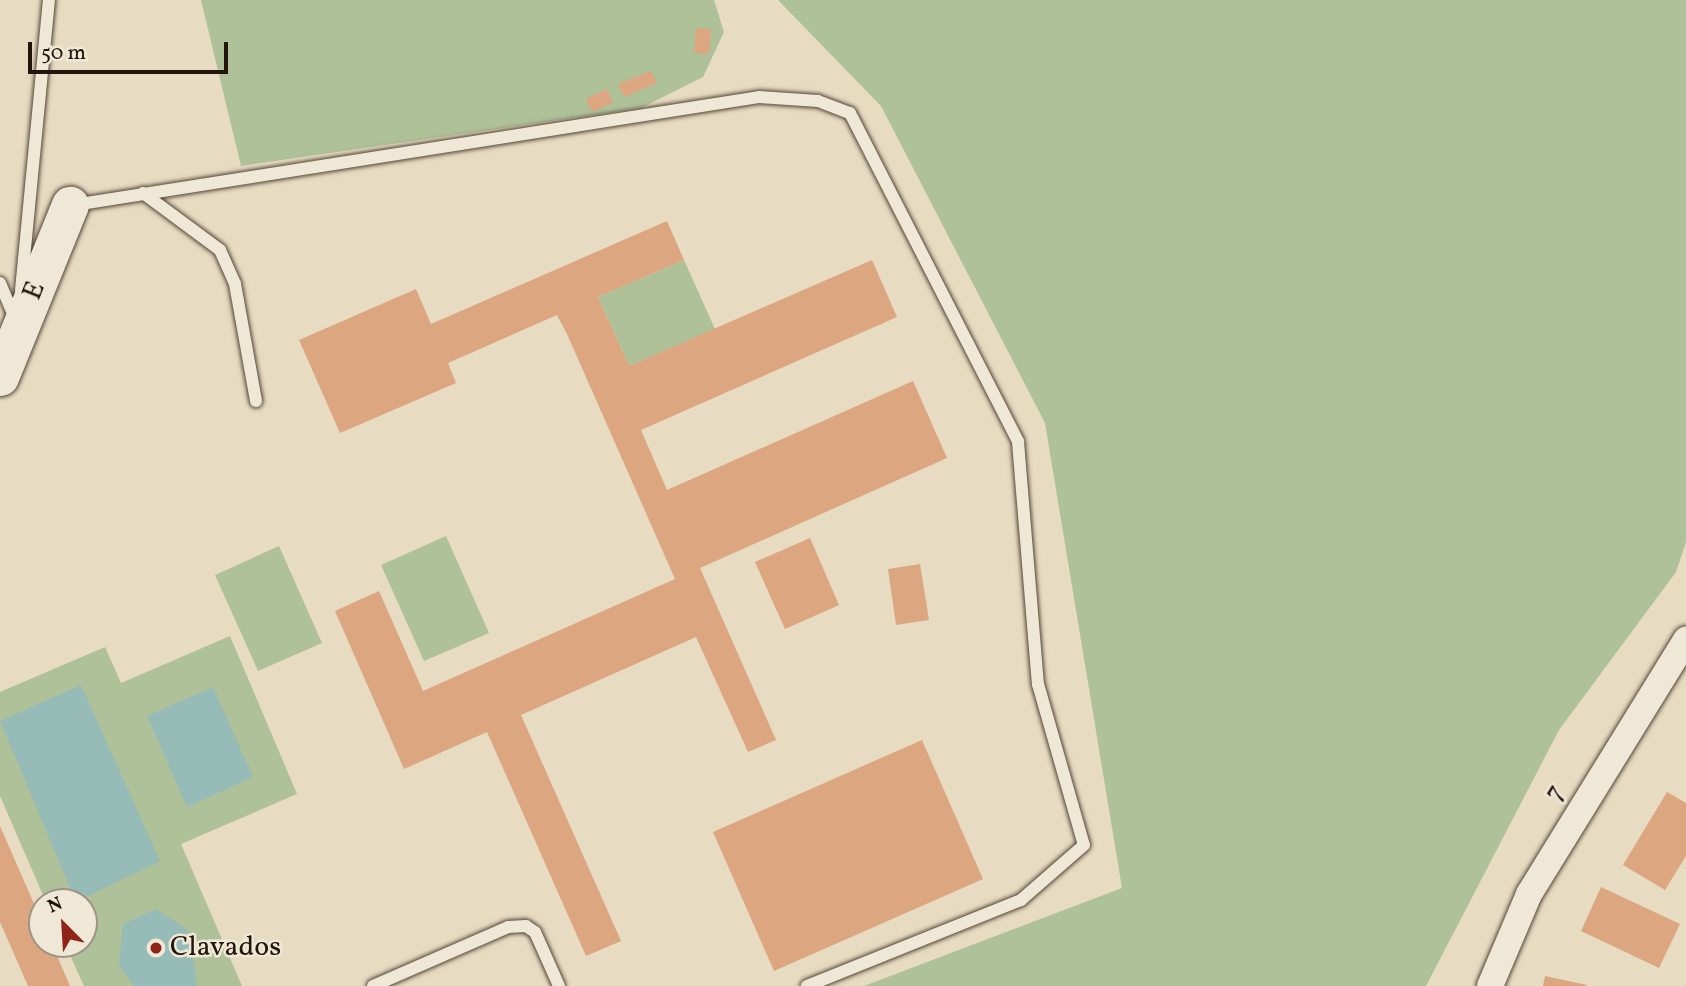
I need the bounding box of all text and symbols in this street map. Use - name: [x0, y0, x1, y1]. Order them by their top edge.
- scale bar: [32, 28, 231, 72]
- text: 50 m: [41, 39, 86, 68]
- street label: E: [16, 277, 54, 305]
- street label: 7: [1537, 778, 1573, 808]
- north arrow: [28, 888, 98, 958]
- text: N: [44, 891, 67, 920]
- place label: Clavados: [170, 931, 281, 965]
- marker: Clavados: [148, 940, 164, 956]

